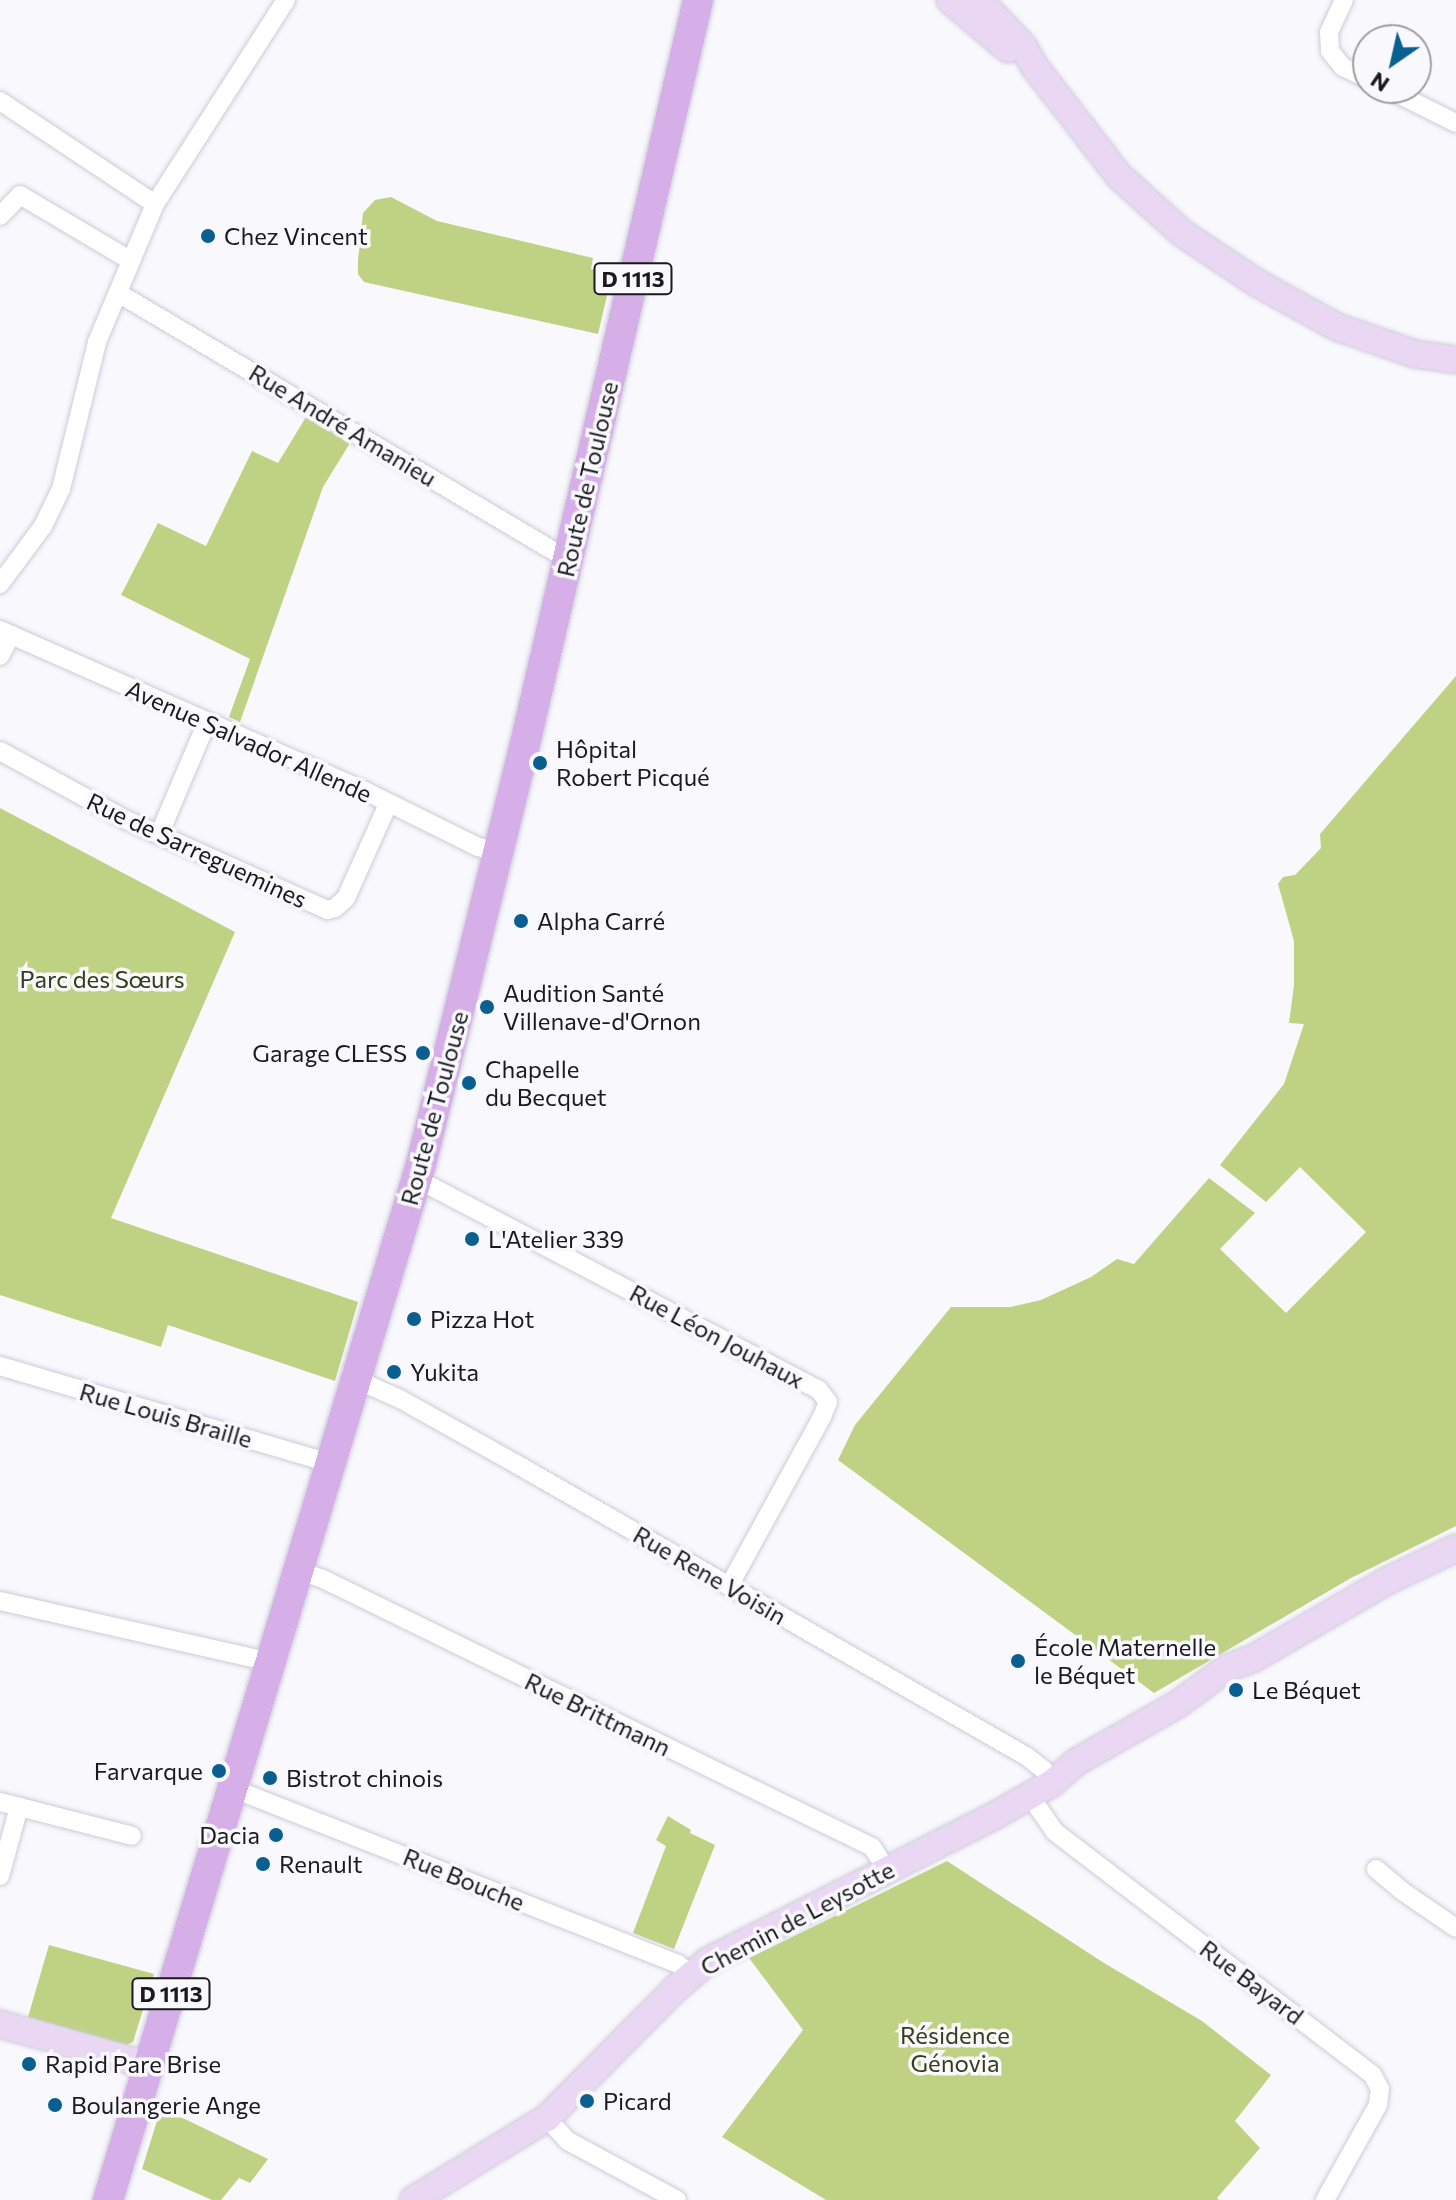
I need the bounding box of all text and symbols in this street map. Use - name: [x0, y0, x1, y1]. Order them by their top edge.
- north arrow: [1352, 24, 1432, 104]
- text: N: [1365, 67, 1394, 98]
- place label: Chez Vincent: [224, 222, 368, 250]
- marker: Chez Vincent: [199, 227, 217, 245]
- road number: D 1113: [593, 261, 673, 297]
- street label: Rue André Amanieu: [244, 358, 442, 492]
- street label: Route de Toulouse: [550, 378, 624, 580]
- street label: Avenue Salvador Allende: [122, 674, 376, 808]
- place label: Hôpital Robert Picqué: [556, 735, 710, 791]
- marker: Hôpital Robert Picqué: [531, 754, 549, 772]
- street label: Rue de Sarreguemines: [82, 786, 312, 914]
- place label: Alpha Carré: [537, 907, 665, 935]
- marker: Alpha Carré: [512, 912, 530, 930]
- park label: Parc des Sœurs: [19, 965, 185, 993]
- place label: Audition Santé Villenave-d'Ornon: [503, 979, 701, 1035]
- marker: Audition Santé Villenave-d'Ornon: [478, 998, 496, 1016]
- street label: Route de Toulouse: [394, 1008, 474, 1208]
- place label: Garage CLESS: [252, 1039, 407, 1067]
- marker: Garage CLESS: [414, 1044, 432, 1062]
- place label: Chapelle du Becquet: [485, 1055, 607, 1111]
- marker: Chapelle du Becquet: [460, 1074, 478, 1092]
- place label: L'Atelier 339: [488, 1225, 624, 1253]
- marker: L'Atelier 339: [463, 1230, 481, 1248]
- street label: Rue Léon Jouhaux: [625, 1278, 809, 1394]
- place label: Pizza Hot: [430, 1305, 534, 1333]
- marker: Pizza Hot: [405, 1310, 423, 1328]
- place label: Yukita: [410, 1358, 479, 1386]
- marker: Yukita: [385, 1363, 403, 1381]
- street label: Rue Louis Braille: [76, 1377, 256, 1453]
- street label: Rue Rene Voisin: [628, 1520, 792, 1630]
- place label: École Maternelle le Béquet: [1034, 1633, 1216, 1689]
- marker: École Maternelle le Béquet: [1009, 1652, 1027, 1670]
- street label: Rue Brittmann: [520, 1666, 676, 1762]
- place label: Le Béquet: [1252, 1676, 1361, 1704]
- marker: Le Béquet: [1227, 1681, 1245, 1699]
- place label: Farvarque: [94, 1757, 203, 1785]
- marker: Farvarque: [210, 1762, 228, 1780]
- place label: Bistrot chinois: [286, 1764, 443, 1792]
- marker: Bistrot chinois: [261, 1769, 279, 1787]
- place label: Dacia: [199, 1821, 260, 1849]
- marker: Dacia: [267, 1826, 285, 1844]
- street label: Rue Bouche: [399, 1842, 529, 1916]
- place label: Renault: [279, 1850, 363, 1878]
- marker: Renault: [254, 1855, 272, 1873]
- street label: Chemin de Leysotte: [695, 1855, 899, 1981]
- street label: Rue Bayard: [1195, 1934, 1309, 2030]
- road number: D 1113: [131, 1976, 211, 2012]
- park label: Résidence Génovia: [900, 2021, 1010, 2077]
- place label: Rapid Pare Brise: [45, 2050, 221, 2078]
- marker: Rapid Pare Brise: [20, 2055, 38, 2073]
- place label: Picard: [603, 2087, 672, 2115]
- place label: Boulangerie Ange: [71, 2091, 261, 2119]
- marker: Picard: [578, 2092, 596, 2110]
- marker: Boulangerie Ange: [46, 2096, 64, 2114]

